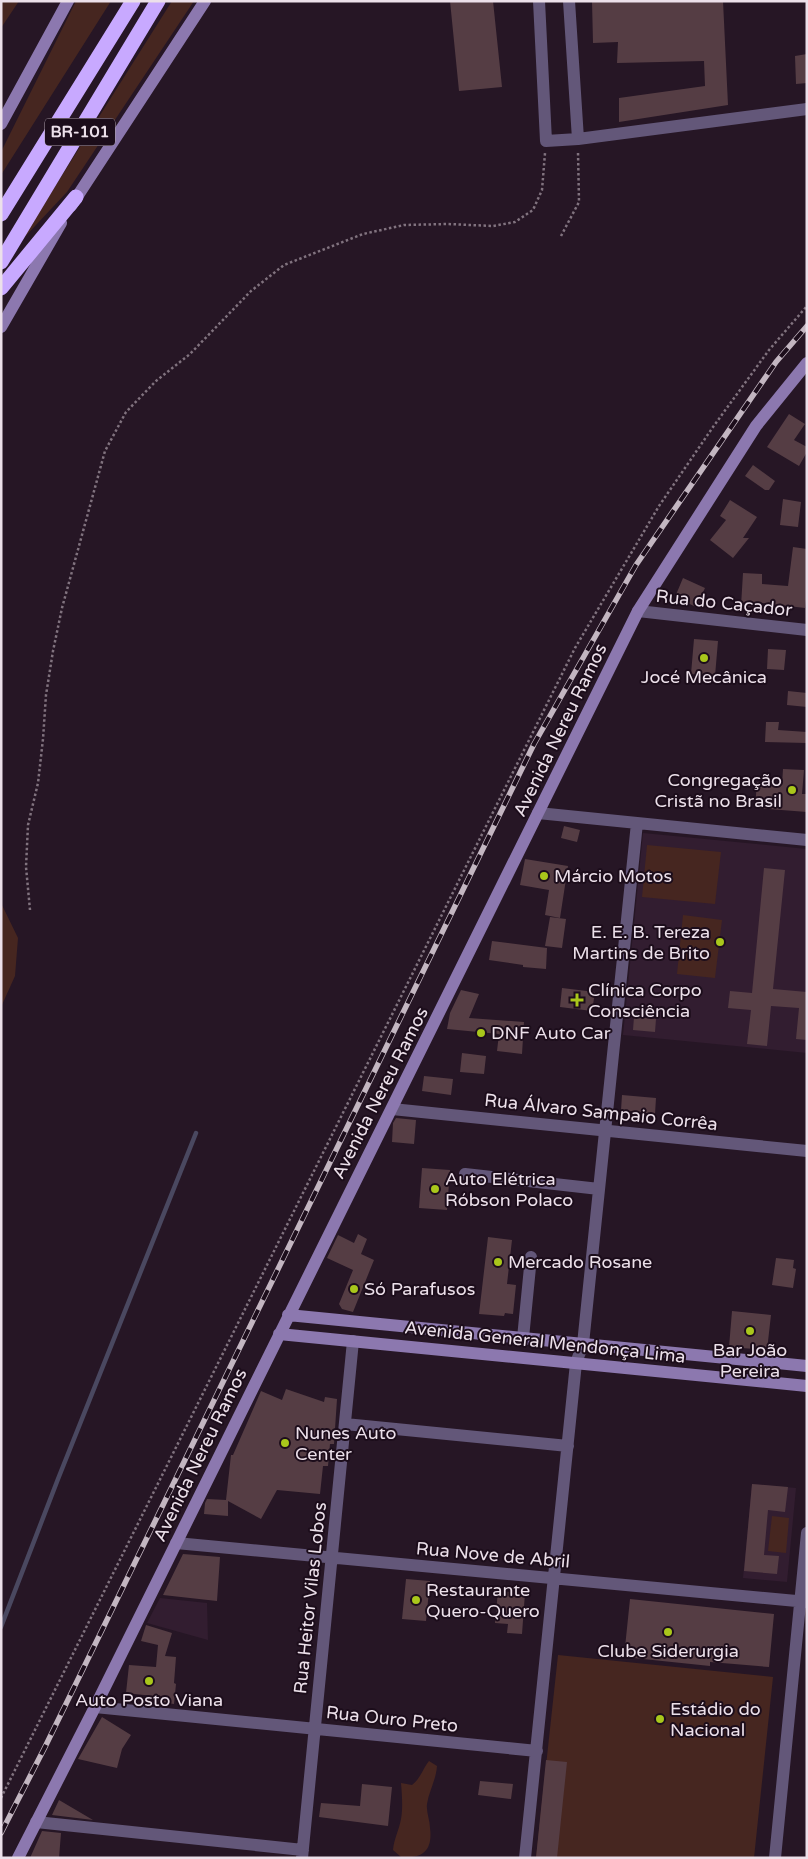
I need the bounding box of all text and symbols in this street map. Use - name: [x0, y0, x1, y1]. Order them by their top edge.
- road number: BR-101: [45, 118, 115, 146]
- street label: Rua do Caçador: [655, 585, 793, 621]
- street label: Avenida Nereu Ramos: [508, 640, 612, 820]
- marker: Jocé Mecânica: [698, 652, 710, 664]
- place label: Jocé Mecânica: [641, 666, 767, 688]
- place label: Congregação Cristã no Brasil: [654, 769, 782, 812]
- marker: Congregação Cristã no Brasil: [786, 784, 798, 796]
- place label: Márcio Motos: [554, 865, 672, 887]
- marker: Márcio Motos: [538, 870, 550, 882]
- place label: E. E. B. Tereza Martins de Brito: [572, 921, 710, 964]
- marker: E. E. B. Tereza Martins de Brito: [714, 936, 726, 948]
- place label: Clínica Corpo Consciência: [588, 979, 702, 1022]
- marker: Clínica Corpo Consciência: [570, 993, 584, 1007]
- street label: Avenida Nereu Ramos: [327, 1003, 433, 1183]
- place label: DNF Auto Car: [491, 1022, 611, 1044]
- marker: DNF Auto Car: [475, 1027, 487, 1039]
- street label: Rua Álvaro Sampaio Corrêa: [483, 1089, 719, 1135]
- place label: Auto Elétrica Róbson Polaco: [445, 1168, 573, 1211]
- marker: Auto Elétrica Róbson Polaco: [429, 1183, 441, 1195]
- place label: Mercado Rosane: [508, 1251, 652, 1273]
- marker: Mercado Rosane: [492, 1256, 504, 1268]
- place label: Só Parafusos: [364, 1278, 475, 1300]
- marker: Só Parafusos: [348, 1283, 360, 1295]
- street label: Avenida General Mendonça Lima: [403, 1316, 687, 1368]
- marker: Bar João Pereira: [744, 1325, 756, 1337]
- place label: Bar João Pereira: [713, 1339, 787, 1382]
- street label: Avenida Nereu Ramos: [148, 1365, 252, 1545]
- place label: Nunes Auto Center: [295, 1422, 397, 1465]
- marker: Nunes Auto Center: [279, 1437, 291, 1449]
- street label: Rua Heitor Vilas Lobos: [289, 1501, 331, 1695]
- street label: Rua Nove de Abril: [415, 1537, 571, 1573]
- place label: Restaurante Quero-Quero: [426, 1579, 540, 1622]
- marker: Restaurante Quero-Quero: [410, 1594, 422, 1606]
- marker: Clube Siderurgia: [662, 1626, 674, 1638]
- place label: Clube Siderurgia: [597, 1640, 739, 1662]
- marker: Auto Posto Viana: [143, 1675, 155, 1687]
- place label: Auto Posto Viana: [75, 1689, 223, 1711]
- place label: Estádio do Nacional: [670, 1698, 761, 1741]
- street label: Rua Ouro Preto: [325, 1701, 459, 1737]
- marker: Estádio do Nacional: [654, 1713, 666, 1725]

